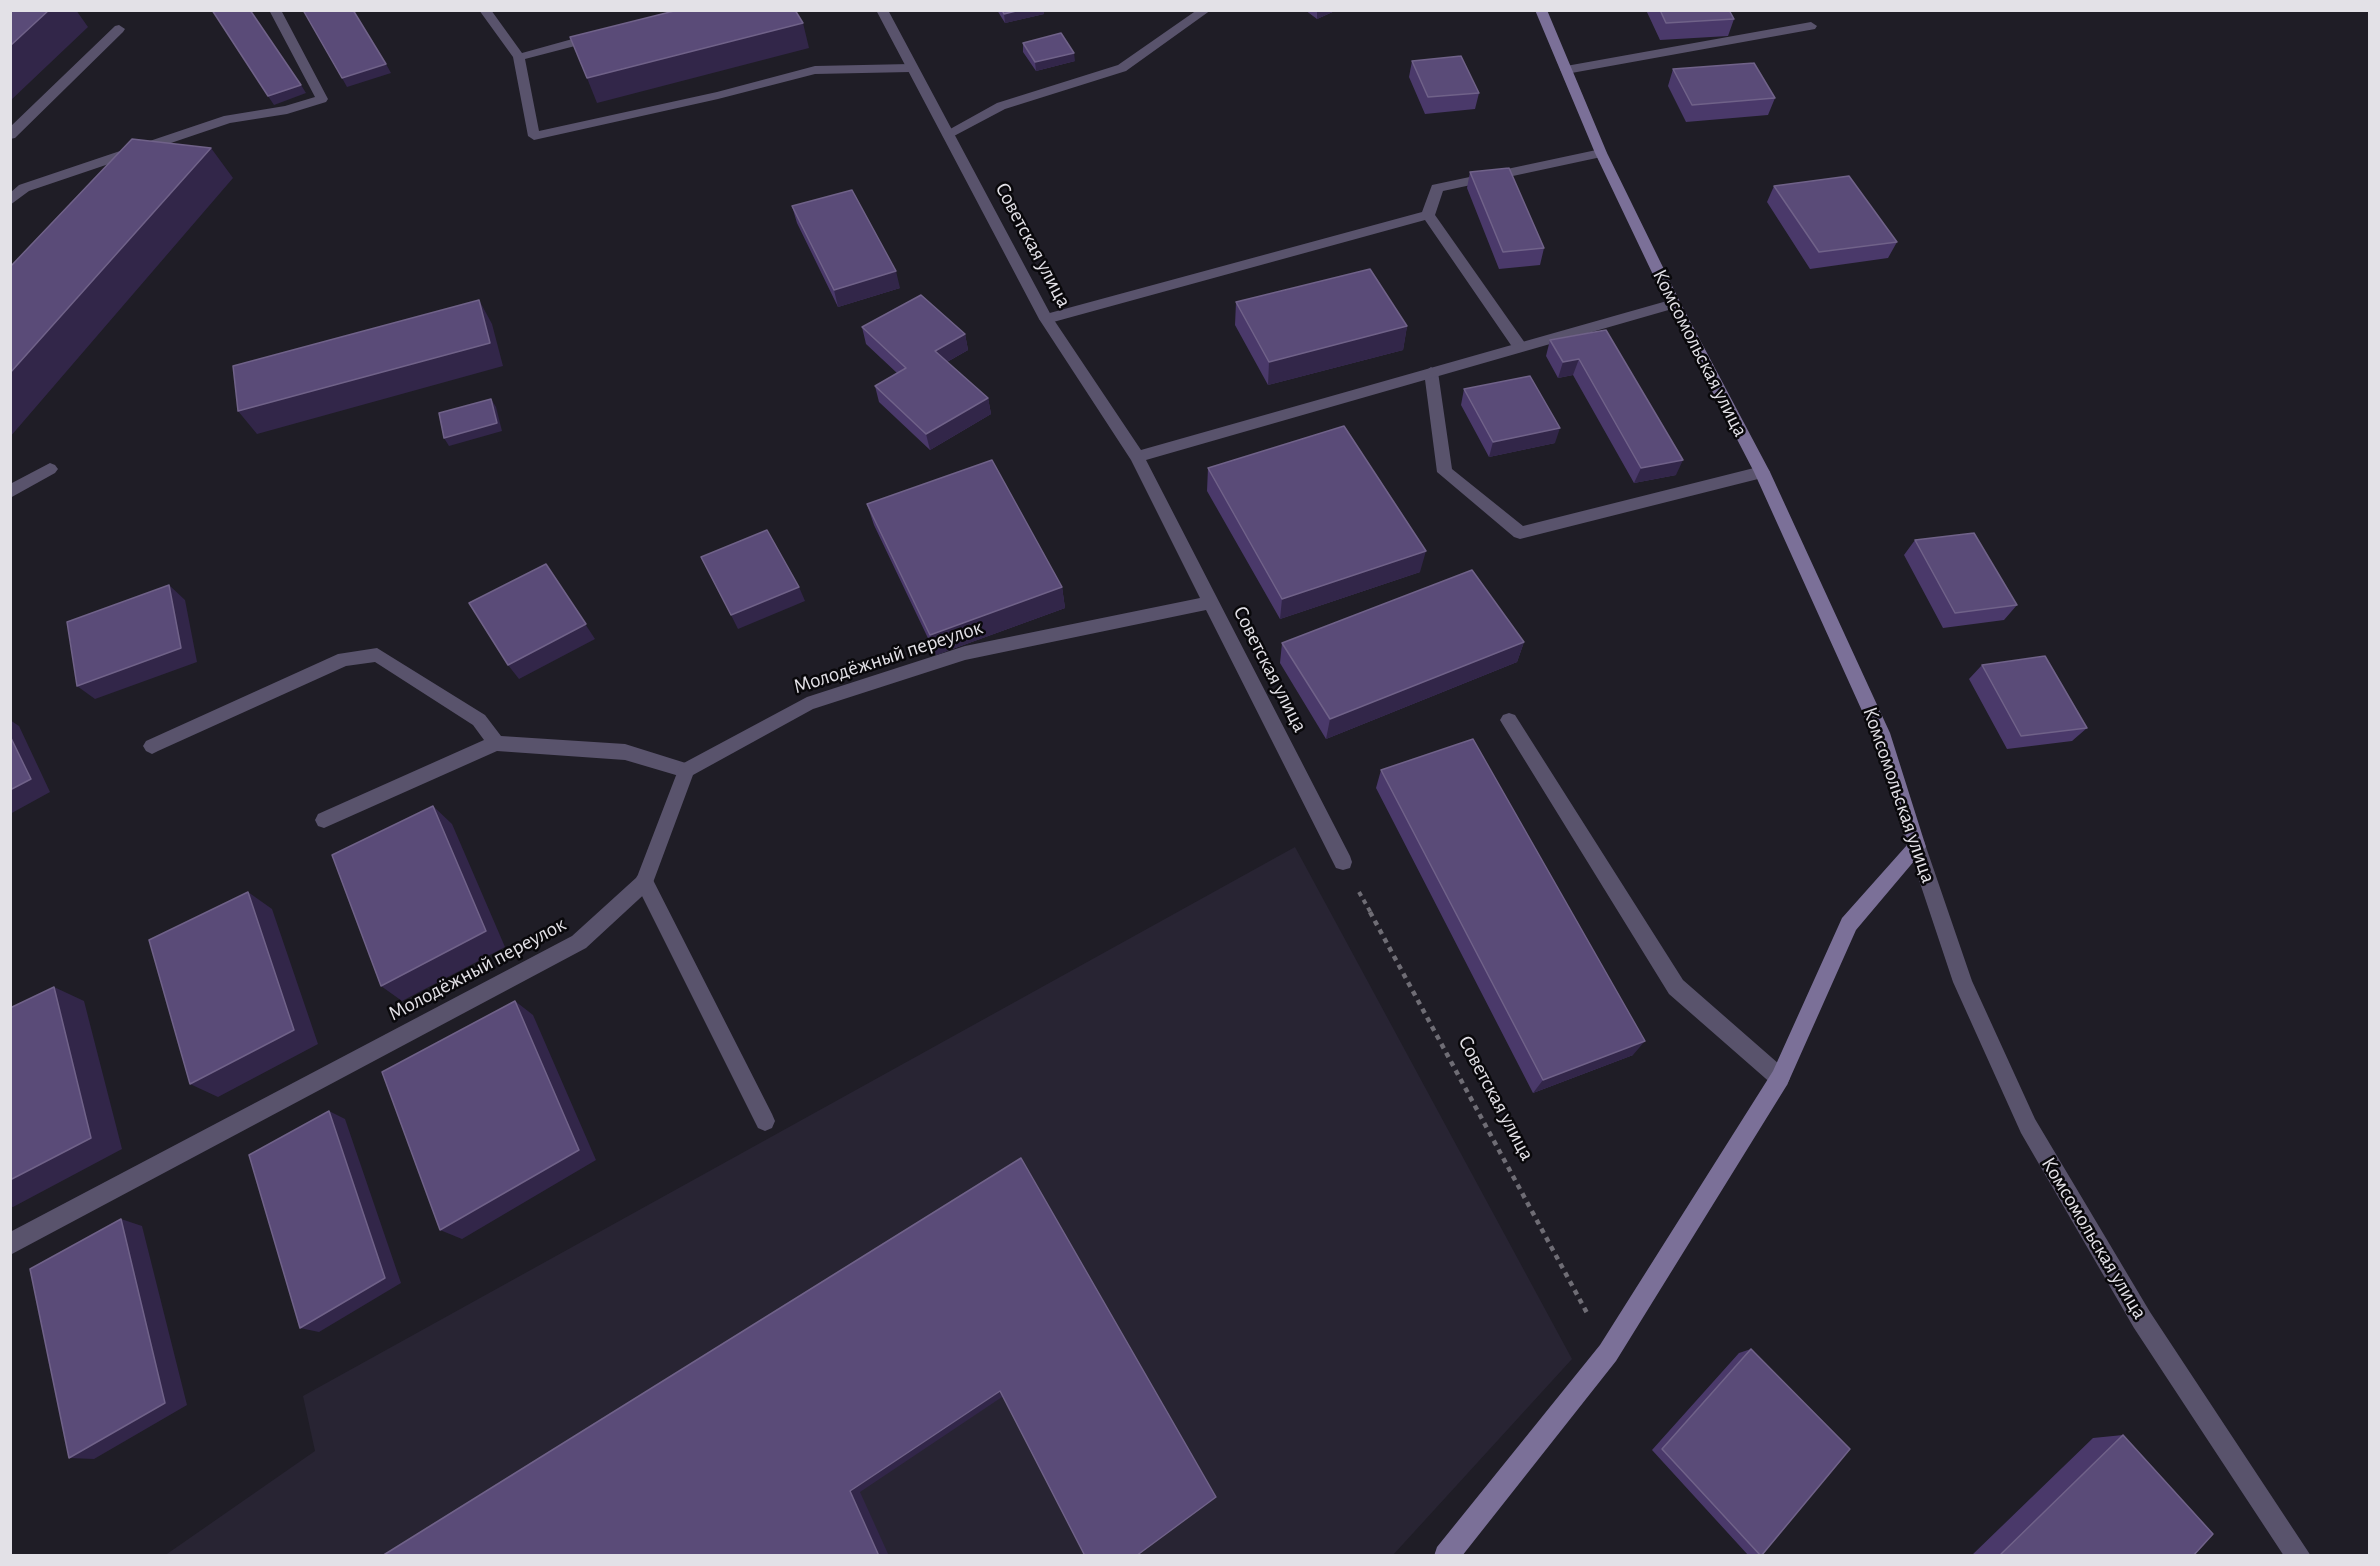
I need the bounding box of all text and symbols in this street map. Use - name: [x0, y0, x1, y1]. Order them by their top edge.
- street label: Советская улица: [989, 178, 1077, 312]
- street label: Комсомольская улица: [1647, 265, 1753, 441]
- street label: Советская улица: [1227, 602, 1313, 736]
- street label: Молодёжный переулок: [790, 615, 986, 699]
- street label: Комсомольская улица: [1857, 704, 1941, 886]
- street label: Молодёжный переулок: [384, 912, 570, 1026]
- street label: Советская улица: [1452, 1031, 1540, 1165]
- street label: Комсомольская улица: [2036, 1152, 2152, 1324]

